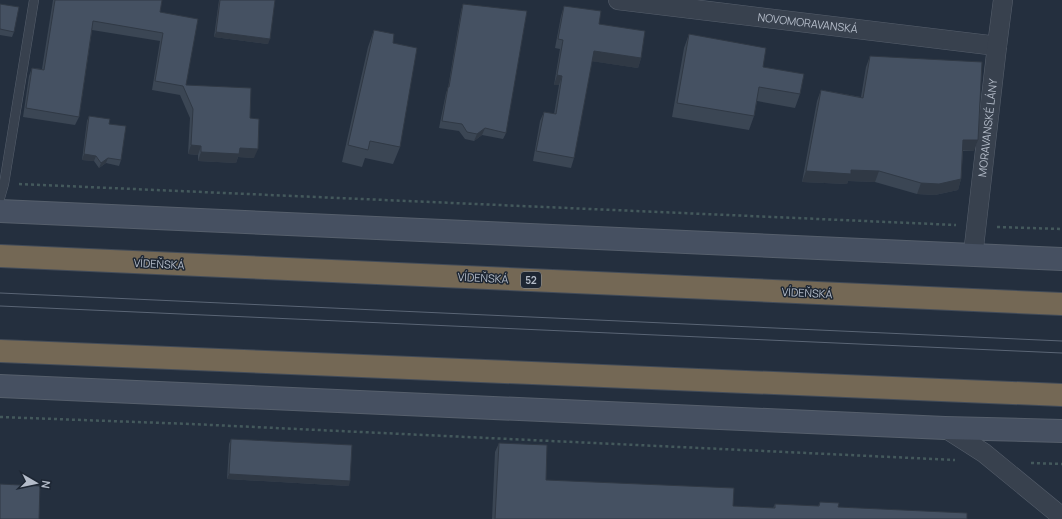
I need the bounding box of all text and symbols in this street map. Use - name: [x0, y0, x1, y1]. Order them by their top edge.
- street label: NOVOMORAVANSKÁ: [757, 9, 859, 36]
- street label: MORAVANSKÉ LÁNY: [974, 77, 1000, 178]
- street label: VÍDEŇSKÁ: [133, 255, 185, 272]
- street label: VÍDEŇSKÁ: [457, 269, 509, 286]
- road number: 52: [521, 272, 541, 288]
- street label: VÍDEŇSKÁ: [781, 284, 833, 301]
- north arrow: [16, 463, 56, 503]
- text: N: [38, 480, 54, 490]

